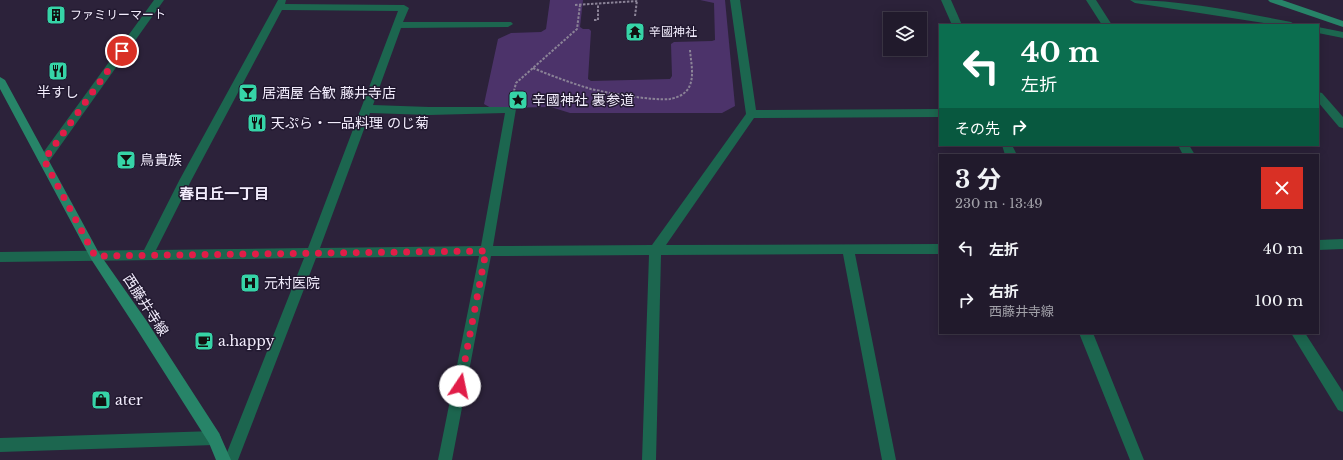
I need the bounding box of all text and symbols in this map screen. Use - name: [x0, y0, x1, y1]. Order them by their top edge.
- building icon: ファミリーマート: [45, 4, 67, 26]
- place label: ファミリーマート: [70, 7, 166, 22]
- map controls: [883, 12, 927, 56]
- button: layers: [883, 12, 927, 56]
- temple icon: 辛國神社: [624, 21, 646, 43]
- place label: 辛國神社: [649, 24, 697, 39]
- pin: [105, 34, 139, 68]
- text: 40 m: [1021, 35, 1099, 70]
- icon: arrive: [111, 40, 133, 62]
- icon: left: [955, 40, 1007, 92]
- restaurant icon: 半すし: [47, 60, 69, 82]
- text: 左折: [1021, 74, 1057, 96]
- bar icon: 居酒屋 合歓 藤井寺店: [237, 82, 259, 104]
- place label: 半すし: [37, 83, 79, 101]
- place label: 居酒屋 合歓 藤井寺店: [262, 84, 396, 102]
- place icon: 辛國神社 裏参道: [507, 89, 529, 111]
- place label: 辛國神社 裏参道: [532, 91, 634, 109]
- restaurant icon: 天ぷら・一品料理 のじ菊: [246, 112, 268, 134]
- place label: 天ぷら・一品料理 のじ菊: [271, 114, 429, 132]
- icon: right: [1008, 116, 1030, 138]
- text: その先: [955, 119, 1000, 138]
- bar icon: 鳥貴族: [115, 149, 137, 171]
- place label: 鳥貴族: [140, 151, 182, 169]
- text: 3 分: [955, 165, 1001, 194]
- button: close: [1261, 167, 1303, 209]
- district label: 春日丘一丁目: [179, 184, 269, 203]
- text: 230 m · 13:49: [955, 195, 1043, 212]
- icon: left: [955, 237, 977, 259]
- text: 40 m: [1263, 239, 1303, 258]
- text: 左折: [989, 240, 1019, 259]
- street label: 西藤井寺線: [119, 271, 173, 339]
- hospital icon: 元村医院: [239, 272, 261, 294]
- place label: 元村医院: [264, 274, 320, 292]
- text: 右折: [989, 282, 1019, 301]
- icon: right: [955, 289, 977, 311]
- text: 100 m: [1254, 291, 1303, 310]
- text: 西藤井寺線: [989, 303, 1054, 320]
- cafe icon: a.happy: [193, 330, 215, 352]
- place label: a.happy: [218, 332, 275, 350]
- position arrow: [439, 365, 481, 407]
- shop icon: ater: [90, 389, 112, 411]
- place label: ater: [115, 391, 143, 409]

